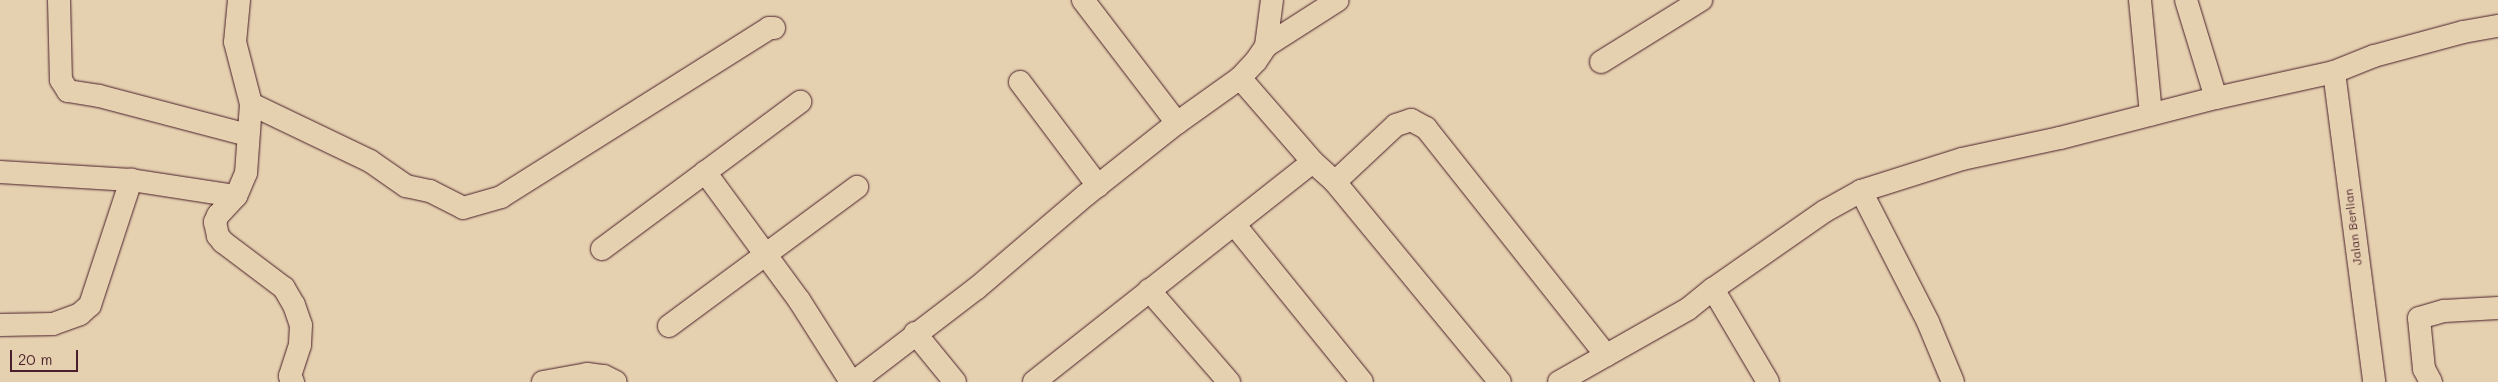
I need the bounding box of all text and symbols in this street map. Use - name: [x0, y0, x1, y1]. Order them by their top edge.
- street label: Jalan Berlian: [2341, 188, 2365, 266]
- scale bar: [12, 340, 80, 372]
- text: 20 m: [18, 349, 52, 369]

